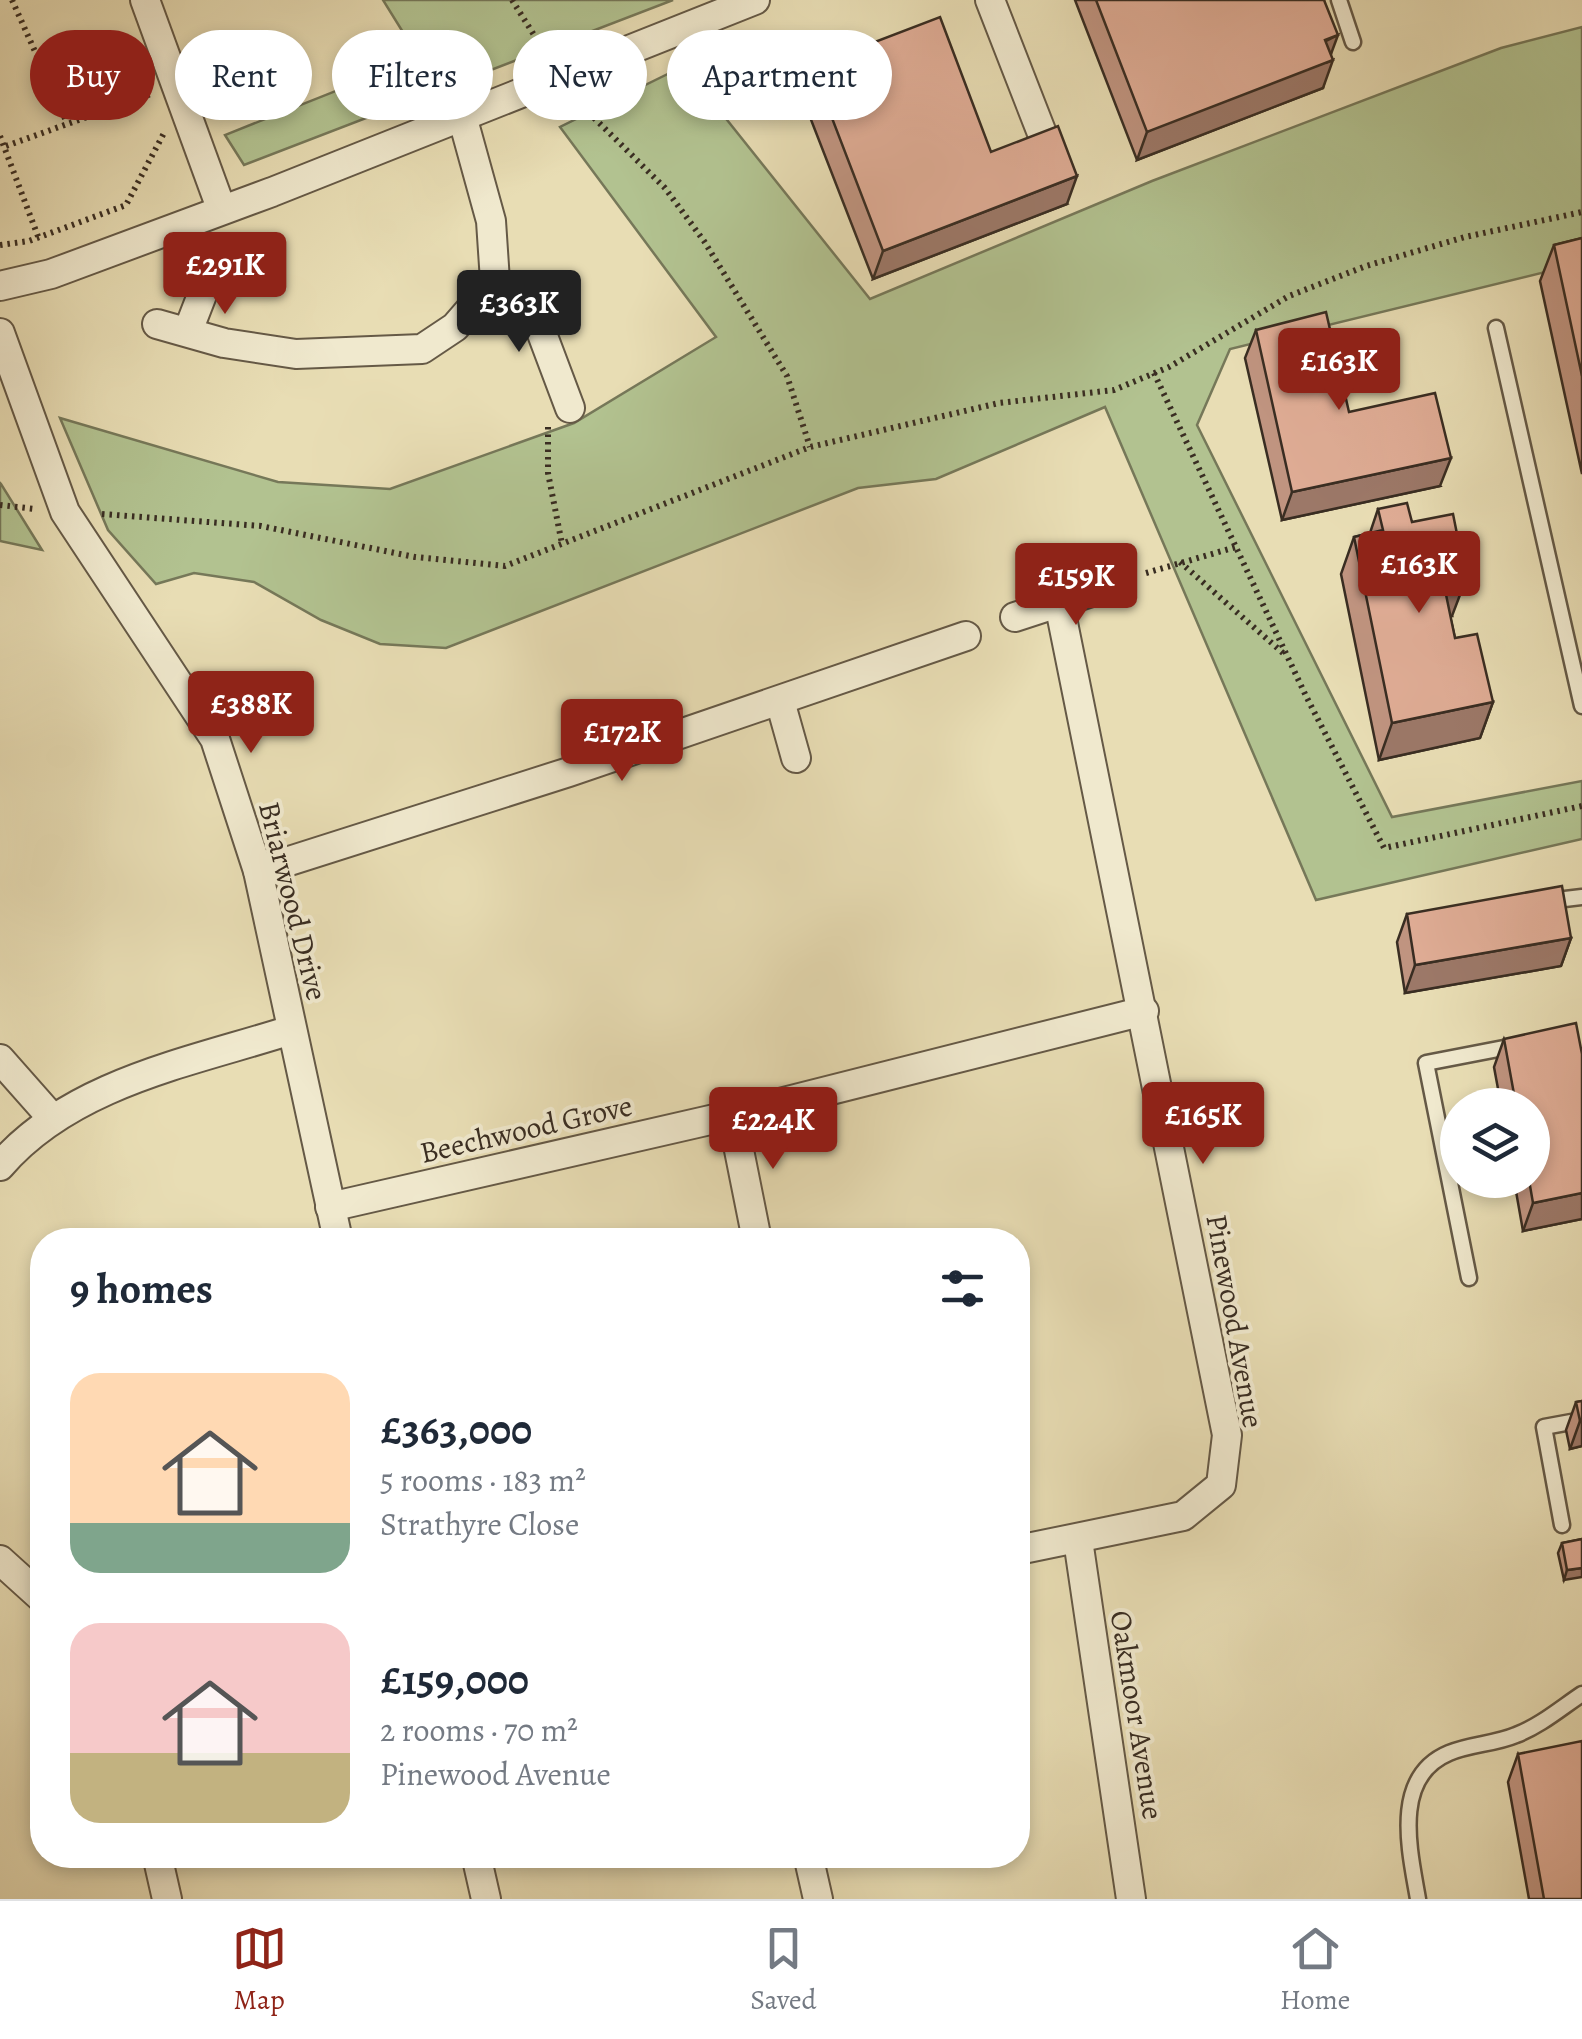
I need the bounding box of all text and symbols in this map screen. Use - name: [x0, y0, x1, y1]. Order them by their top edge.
- chip: Buy: [30, 30, 155, 120]
- chip: Rent: [175, 30, 312, 120]
- chip: Filters: [332, 30, 493, 120]
- chip: New: [513, 30, 647, 120]
- chip: Apartment: [667, 30, 892, 120]
- pin: £291K: [155, 232, 295, 317]
- text: £291K: [185, 242, 265, 286]
- pin: £363K: [449, 270, 589, 355]
- text: £363K: [479, 280, 559, 324]
- pin: £163K: [1269, 328, 1409, 413]
- text: £163K: [1300, 338, 1378, 382]
- pin: £163K: [1349, 531, 1489, 616]
- text: £163K: [1380, 541, 1458, 585]
- pin: £159K: [1006, 543, 1146, 628]
- text: £159K: [1037, 553, 1115, 597]
- pin: £388K: [181, 671, 321, 756]
- text: £388K: [210, 681, 292, 725]
- pin: £172K: [552, 699, 692, 784]
- text: £172K: [583, 709, 661, 753]
- street label: Briarwood Drive: [249, 797, 337, 1005]
- pin: £165K: [1133, 1082, 1273, 1167]
- street label: Beechwood Grove: [416, 1085, 636, 1173]
- pin: £224K: [703, 1087, 843, 1172]
- map controls: [1440, 1088, 1550, 1198]
- button: layers: [1440, 1088, 1550, 1198]
- text: £165K: [1164, 1092, 1242, 1136]
- text: £224K: [731, 1097, 815, 1141]
- street label: Pinewood Avenue: [1197, 1211, 1273, 1431]
- text: 9 homes: [70, 1260, 213, 1317]
- icon: filters: [935, 1261, 990, 1316]
- text: £363,000: [380, 1401, 532, 1458]
- icon: home: [150, 1413, 270, 1533]
- text: 5 rooms · 183 m²: [380, 1458, 586, 1502]
- text: Strathyre Close: [380, 1502, 579, 1546]
- street label: Oakmoor Avenue: [1101, 1608, 1173, 1822]
- text: £159,000: [380, 1651, 529, 1708]
- icon: home: [150, 1663, 270, 1783]
- text: 2 rooms · 70 m²: [380, 1708, 578, 1752]
- text: Pinewood Avenue: [380, 1752, 611, 1796]
- tab: Map: [232, 1921, 287, 2019]
- tab: Saved: [750, 1921, 817, 2019]
- tab: Home: [1280, 1921, 1350, 2019]

